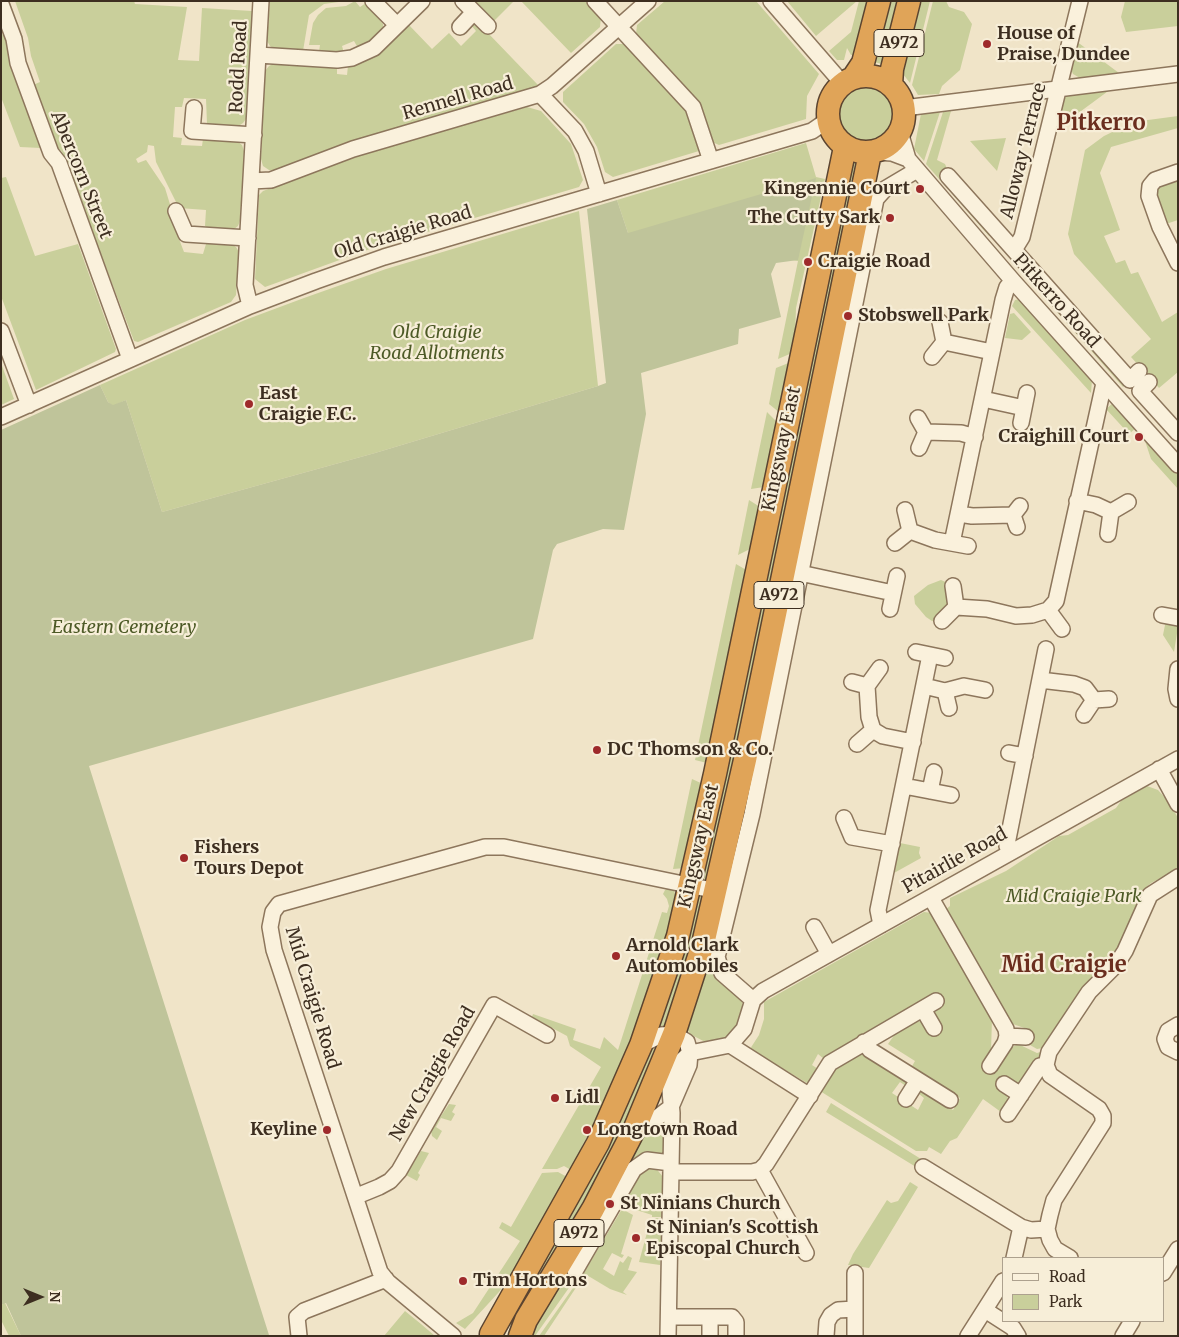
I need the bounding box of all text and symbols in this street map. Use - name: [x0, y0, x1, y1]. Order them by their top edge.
- street label: Rodd Road: [226, 20, 252, 114]
- place label: House of Praise, Dundee: [997, 23, 1130, 66]
- road number: A972: [874, 29, 924, 56]
- marker: House of Praise, Dundee: [981, 38, 993, 50]
- street label: Rennell Road: [400, 73, 516, 125]
- street label: Alloway Terrace: [997, 81, 1051, 221]
- street label: Abercorn Street: [46, 108, 116, 242]
- district label: Pitkerro: [1056, 111, 1146, 137]
- place label: Kingennie Court: [764, 178, 910, 200]
- marker: Kingennie Court: [914, 183, 926, 195]
- street label: Old Craigie Road: [332, 202, 474, 264]
- place label: The Cutty Sark: [748, 207, 880, 229]
- marker: The Cutty Sark: [884, 212, 896, 224]
- street label: Pitkerro Road: [1008, 250, 1104, 352]
- place label: Craigie Road: [818, 251, 930, 273]
- marker: Craigie Road: [802, 256, 814, 268]
- place label: Stobswell Park: [858, 305, 989, 327]
- marker: Stobswell Park: [842, 310, 854, 322]
- park label: Old Craigie Road Allotments: [369, 322, 505, 364]
- place label: East Craigie F.C.: [259, 383, 357, 426]
- street label: Kingsway East: [758, 385, 806, 513]
- marker: East Craigie F.C.: [243, 398, 255, 410]
- place label: Craighill Court: [999, 426, 1129, 448]
- marker: Craighill Court: [1133, 431, 1145, 443]
- road number: A972: [754, 582, 804, 608]
- park label: Eastern Cemetery: [52, 617, 196, 639]
- place label: DC Thomson & Co.: [607, 739, 773, 761]
- marker: DC Thomson & Co.: [591, 744, 603, 756]
- street label: Kingsway East: [674, 782, 724, 910]
- street label: Pitairlie Road: [899, 823, 1011, 899]
- place label: Fishers Tours Depot: [194, 837, 304, 880]
- marker: Fishers Tours Depot: [178, 852, 190, 864]
- park label: Mid Craigie Park: [1006, 886, 1142, 908]
- street label: Mid Craigie Road: [280, 924, 344, 1072]
- place label: Arnold Clark Automobiles: [626, 935, 739, 978]
- marker: Arnold Clark Automobiles: [610, 950, 622, 962]
- district label: Mid Craigie: [1001, 953, 1127, 979]
- street label: New Craigie Road: [386, 1003, 480, 1145]
- place label: Lidl: [565, 1087, 599, 1109]
- marker: Lidl: [549, 1092, 561, 1104]
- place label: Keyline: [250, 1119, 317, 1141]
- place label: Longtown Road: [597, 1119, 738, 1141]
- marker: Keyline: [321, 1124, 333, 1136]
- marker: Longtown Road: [581, 1124, 593, 1136]
- place label: St Ninians Church: [620, 1193, 781, 1215]
- marker: St Ninians Church: [604, 1198, 616, 1210]
- place label: St Ninian's Scottish Episcopal Church: [646, 1217, 819, 1260]
- road number: A972: [554, 1220, 604, 1246]
- marker: St Ninian's Scottish Episcopal Church: [630, 1232, 642, 1244]
- legend: [1002, 1257, 1164, 1322]
- text: Road: [1049, 1267, 1085, 1286]
- place label: Tim Hortons: [473, 1270, 587, 1292]
- north arrow: [15, 1272, 65, 1322]
- marker: Tim Hortons: [457, 1275, 469, 1287]
- text: N: [46, 1291, 64, 1303]
- text: Park: [1049, 1292, 1082, 1311]

